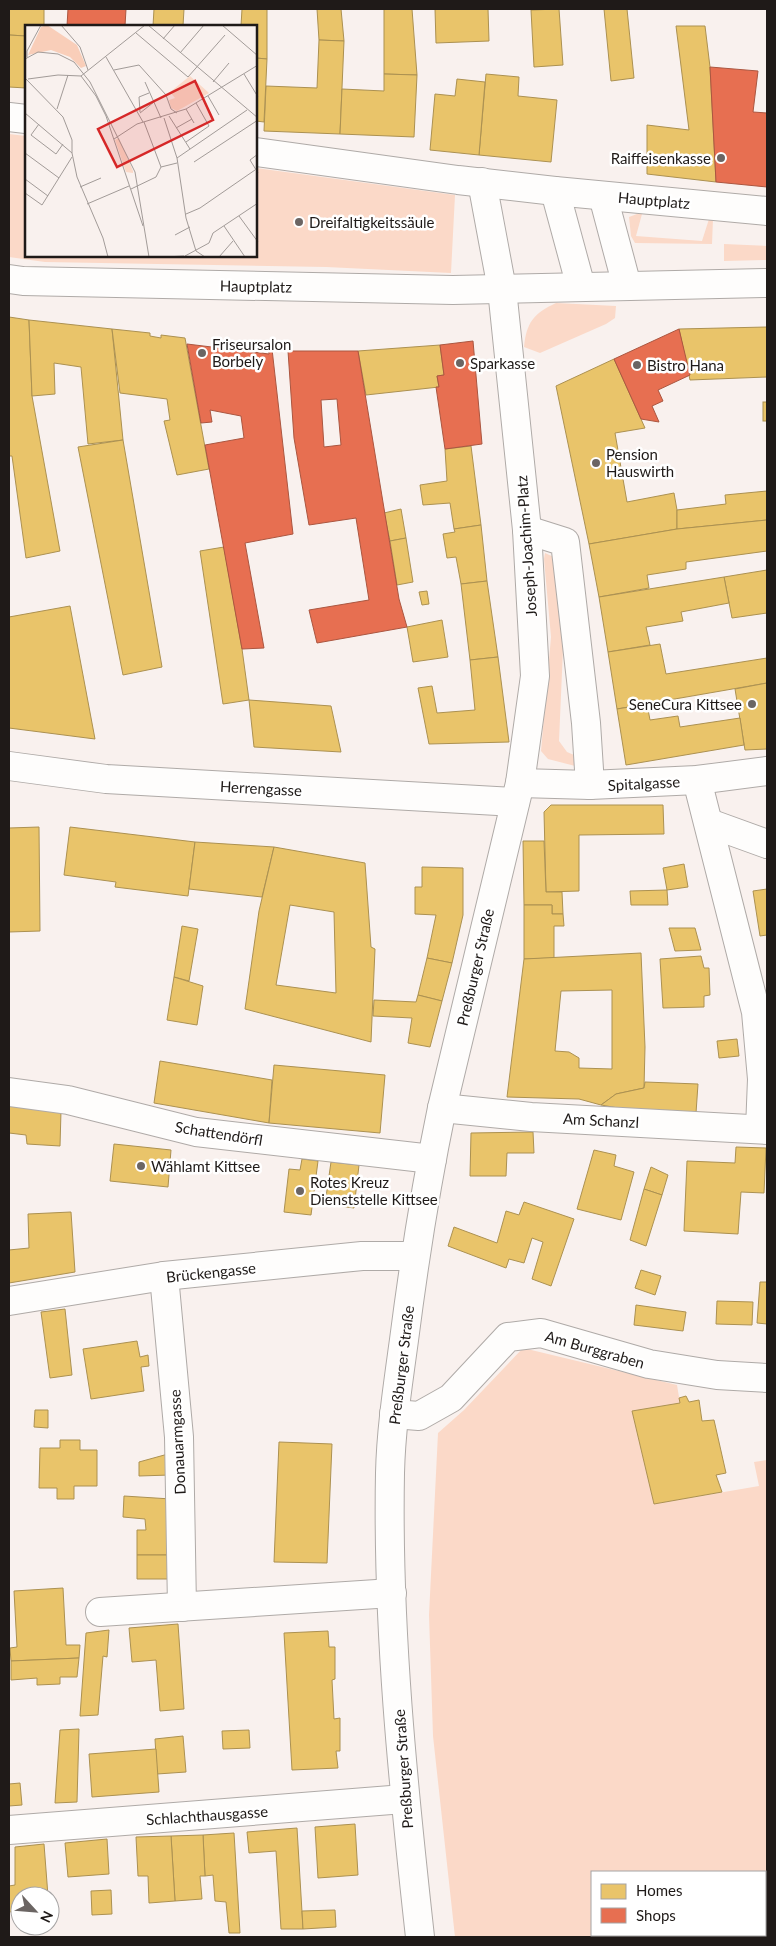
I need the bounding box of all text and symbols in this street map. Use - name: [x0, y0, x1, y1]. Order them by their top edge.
- inset map: [25, 25, 258, 258]
- place label: Raiffeisenkasse: [611, 149, 711, 167]
- marker: Raiffeisenkasse: [715, 152, 727, 164]
- street label: Hauptplatz: [617, 188, 691, 212]
- place label: Dreifaltigkeitssäule: [309, 213, 435, 231]
- marker: Dreifaltigkeitssäule: [293, 216, 305, 228]
- street label: Hauptplatz: [220, 276, 292, 296]
- place label: Friseursalon Borbely: [212, 335, 291, 370]
- marker: Friseursalon Borbely: [196, 347, 208, 359]
- place label: Sparkasse: [470, 354, 535, 372]
- place label: Bistro Hana: [647, 356, 724, 374]
- marker: Sparkasse: [454, 357, 466, 369]
- marker: Bistro Hana: [631, 359, 643, 371]
- place label: Pension Hauswirth: [606, 445, 674, 480]
- marker: Pension Hauswirth: [590, 457, 602, 469]
- street label: Joseph-Joachim-Platz: [512, 475, 540, 617]
- place label: SeneCura Kittsee: [629, 695, 742, 713]
- marker: SeneCura Kittsee: [746, 698, 758, 710]
- street label: Spitalgasse: [607, 772, 681, 794]
- street label: Herrengasse: [219, 777, 303, 799]
- street label: Preßburger Straße: [453, 907, 497, 1027]
- street label: Am Schanzl: [563, 1109, 639, 1131]
- street label: Schattendörfl: [174, 1117, 264, 1149]
- place label: Wählamt Kittsee: [151, 1157, 260, 1175]
- marker: Wählamt Kittsee: [135, 1160, 147, 1172]
- place label: Rotes Kreuz Dienststelle Kittsee: [310, 1173, 438, 1208]
- marker: Rotes Kreuz Dienststelle Kittsee: [294, 1185, 306, 1197]
- street label: Brückengasse: [165, 1258, 257, 1286]
- street label: Preßburger Straße: [385, 1304, 417, 1426]
- street label: Am Burggraben: [543, 1326, 647, 1372]
- street label: Donauarmgasse: [165, 1389, 189, 1495]
- street label: Preßburger Straße: [390, 1709, 416, 1829]
- street label: Schlachthausgasse: [145, 1802, 269, 1828]
- legend: [591, 1871, 766, 1936]
- text: Homes: [636, 1881, 682, 1899]
- north arrow: [10, 1886, 60, 1936]
- text: Shops: [636, 1906, 676, 1924]
- text: N: [37, 1908, 57, 1925]

